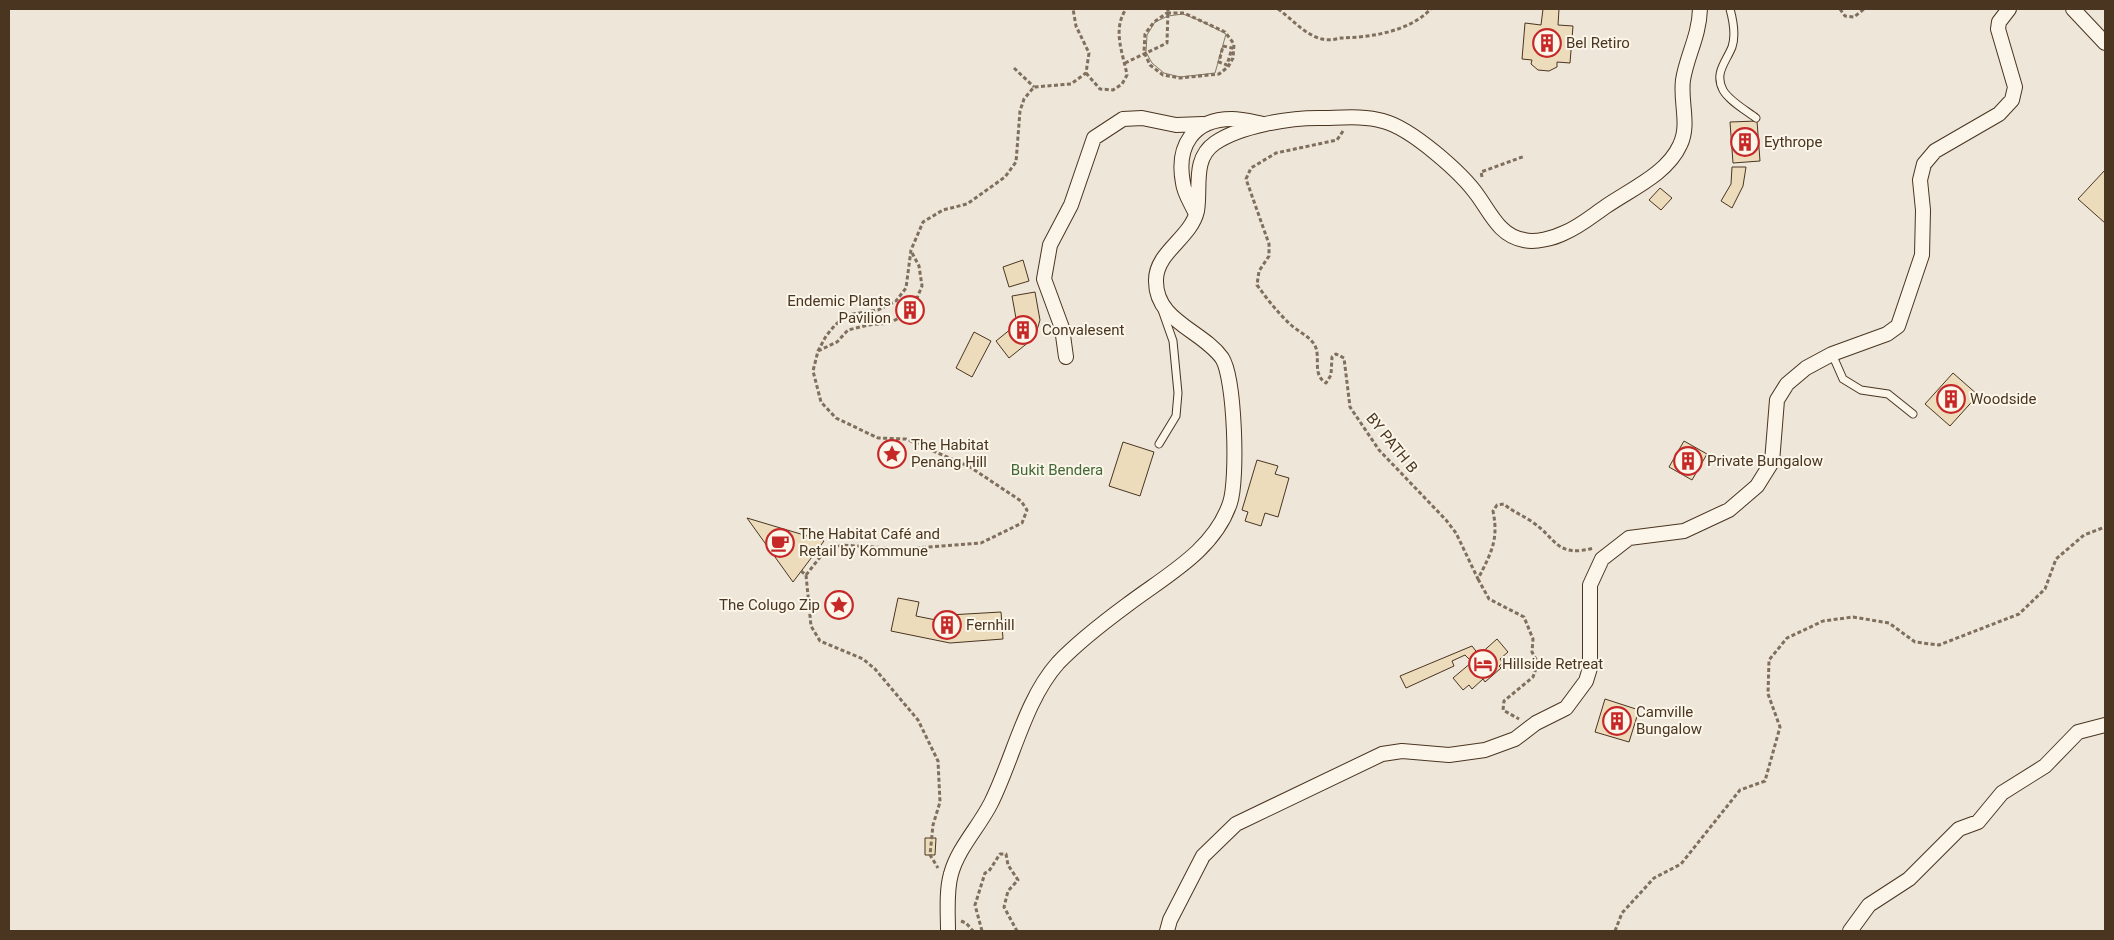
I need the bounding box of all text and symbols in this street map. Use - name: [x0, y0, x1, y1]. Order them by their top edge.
- building icon: Bel Retiro: [1532, 28, 1562, 58]
- place label: Bel Retiro: [1566, 34, 1630, 52]
- building icon: Eythrope: [1730, 127, 1760, 157]
- place label: Eythrope: [1764, 133, 1823, 151]
- place label: Endemic Plants Pavilion: [787, 292, 891, 327]
- building icon: Endemic Plants Pavilion: [895, 295, 925, 325]
- building icon: Convalesent: [1008, 315, 1038, 345]
- place label: Convalesent: [1042, 321, 1124, 339]
- building icon: Woodside: [1936, 384, 1966, 414]
- place label: Woodside: [1970, 390, 2036, 408]
- street label: BY PATH B: [1362, 409, 1422, 477]
- place label: The Habitat Penang Hill: [911, 436, 989, 471]
- place icon: The Habitat Penang Hill: [877, 439, 907, 469]
- building icon: Private Bungalow: [1673, 446, 1703, 476]
- place label: Private Bungalow: [1707, 452, 1823, 470]
- park label: Bukit Bendera: [1011, 461, 1103, 479]
- place label: The Habitat Café and Retail by Kommune: [799, 525, 940, 560]
- cafe icon: The Habitat Café and Retail by Kommune: [765, 528, 795, 558]
- place icon: The Colugo Zip: [824, 590, 854, 620]
- place label: The Colugo Zip: [719, 596, 820, 614]
- building icon: Fernhill: [932, 610, 962, 640]
- place label: Fernhill: [966, 616, 1015, 634]
- hotel icon: Hillside Retreat: [1468, 649, 1498, 679]
- place label: Hillside Retreat: [1502, 655, 1603, 673]
- place label: Camville Bungalow: [1636, 703, 1702, 738]
- building icon: Camville Bungalow: [1602, 706, 1632, 736]

